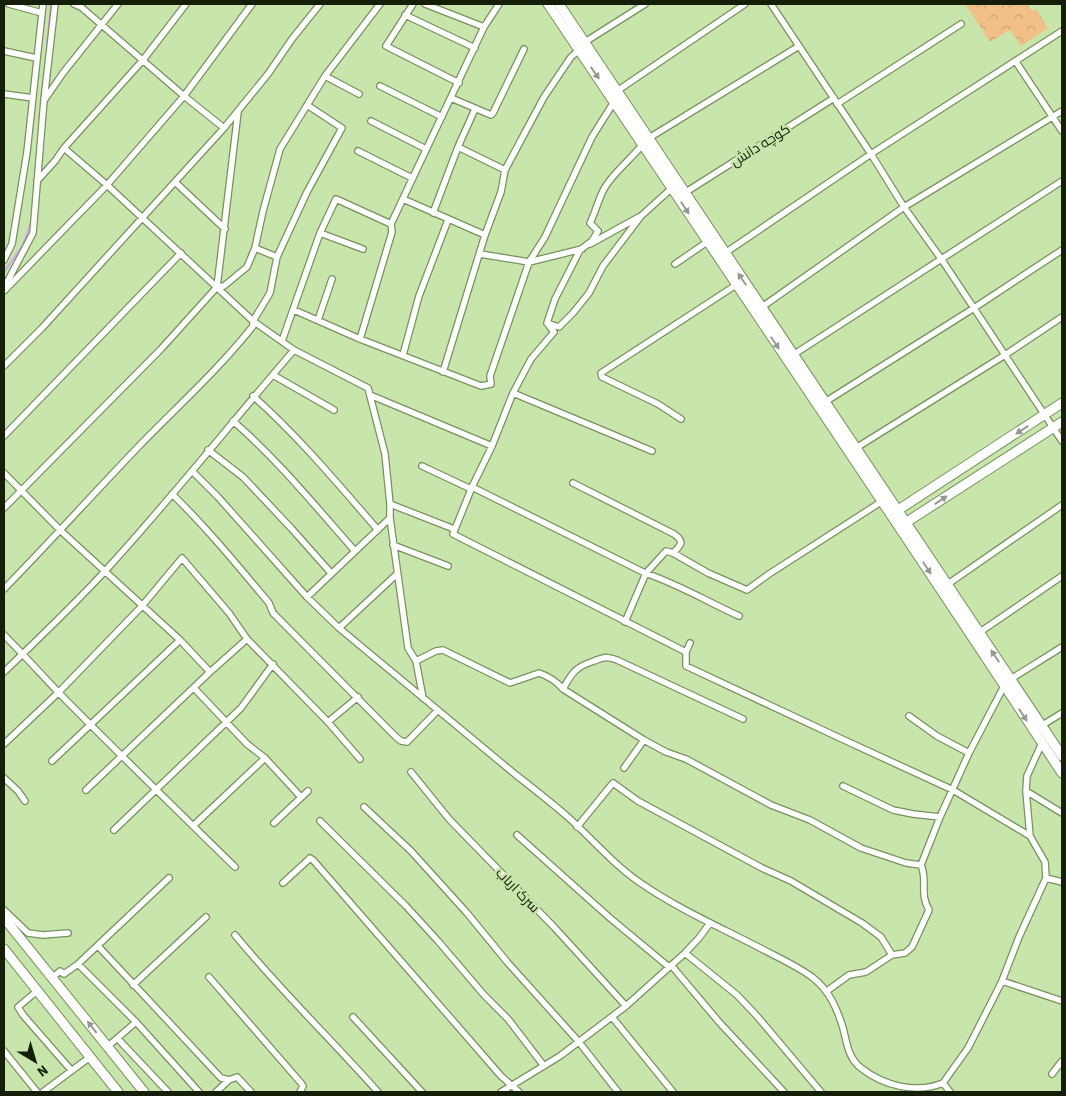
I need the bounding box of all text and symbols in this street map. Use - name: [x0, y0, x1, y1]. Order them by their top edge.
- one-way arrow: [590, 66, 600, 80]
- street label: کوچه دانش: [727, 120, 794, 172]
- one-way arrow: [680, 201, 690, 215]
- one-way arrow: [737, 272, 747, 286]
- one-way arrow: [770, 337, 780, 350]
- one-way arrow: [1015, 425, 1028, 435]
- one-way arrow: [934, 496, 947, 505]
- one-way arrow: [922, 561, 931, 575]
- one-way arrow: [991, 649, 1000, 662]
- one-way arrow: [1019, 708, 1028, 721]
- street label: سرک ارباب: [491, 864, 544, 918]
- one-way arrow: [87, 1020, 97, 1034]
- north arrow: [10, 1036, 60, 1086]
- text: N: [33, 1060, 52, 1081]

